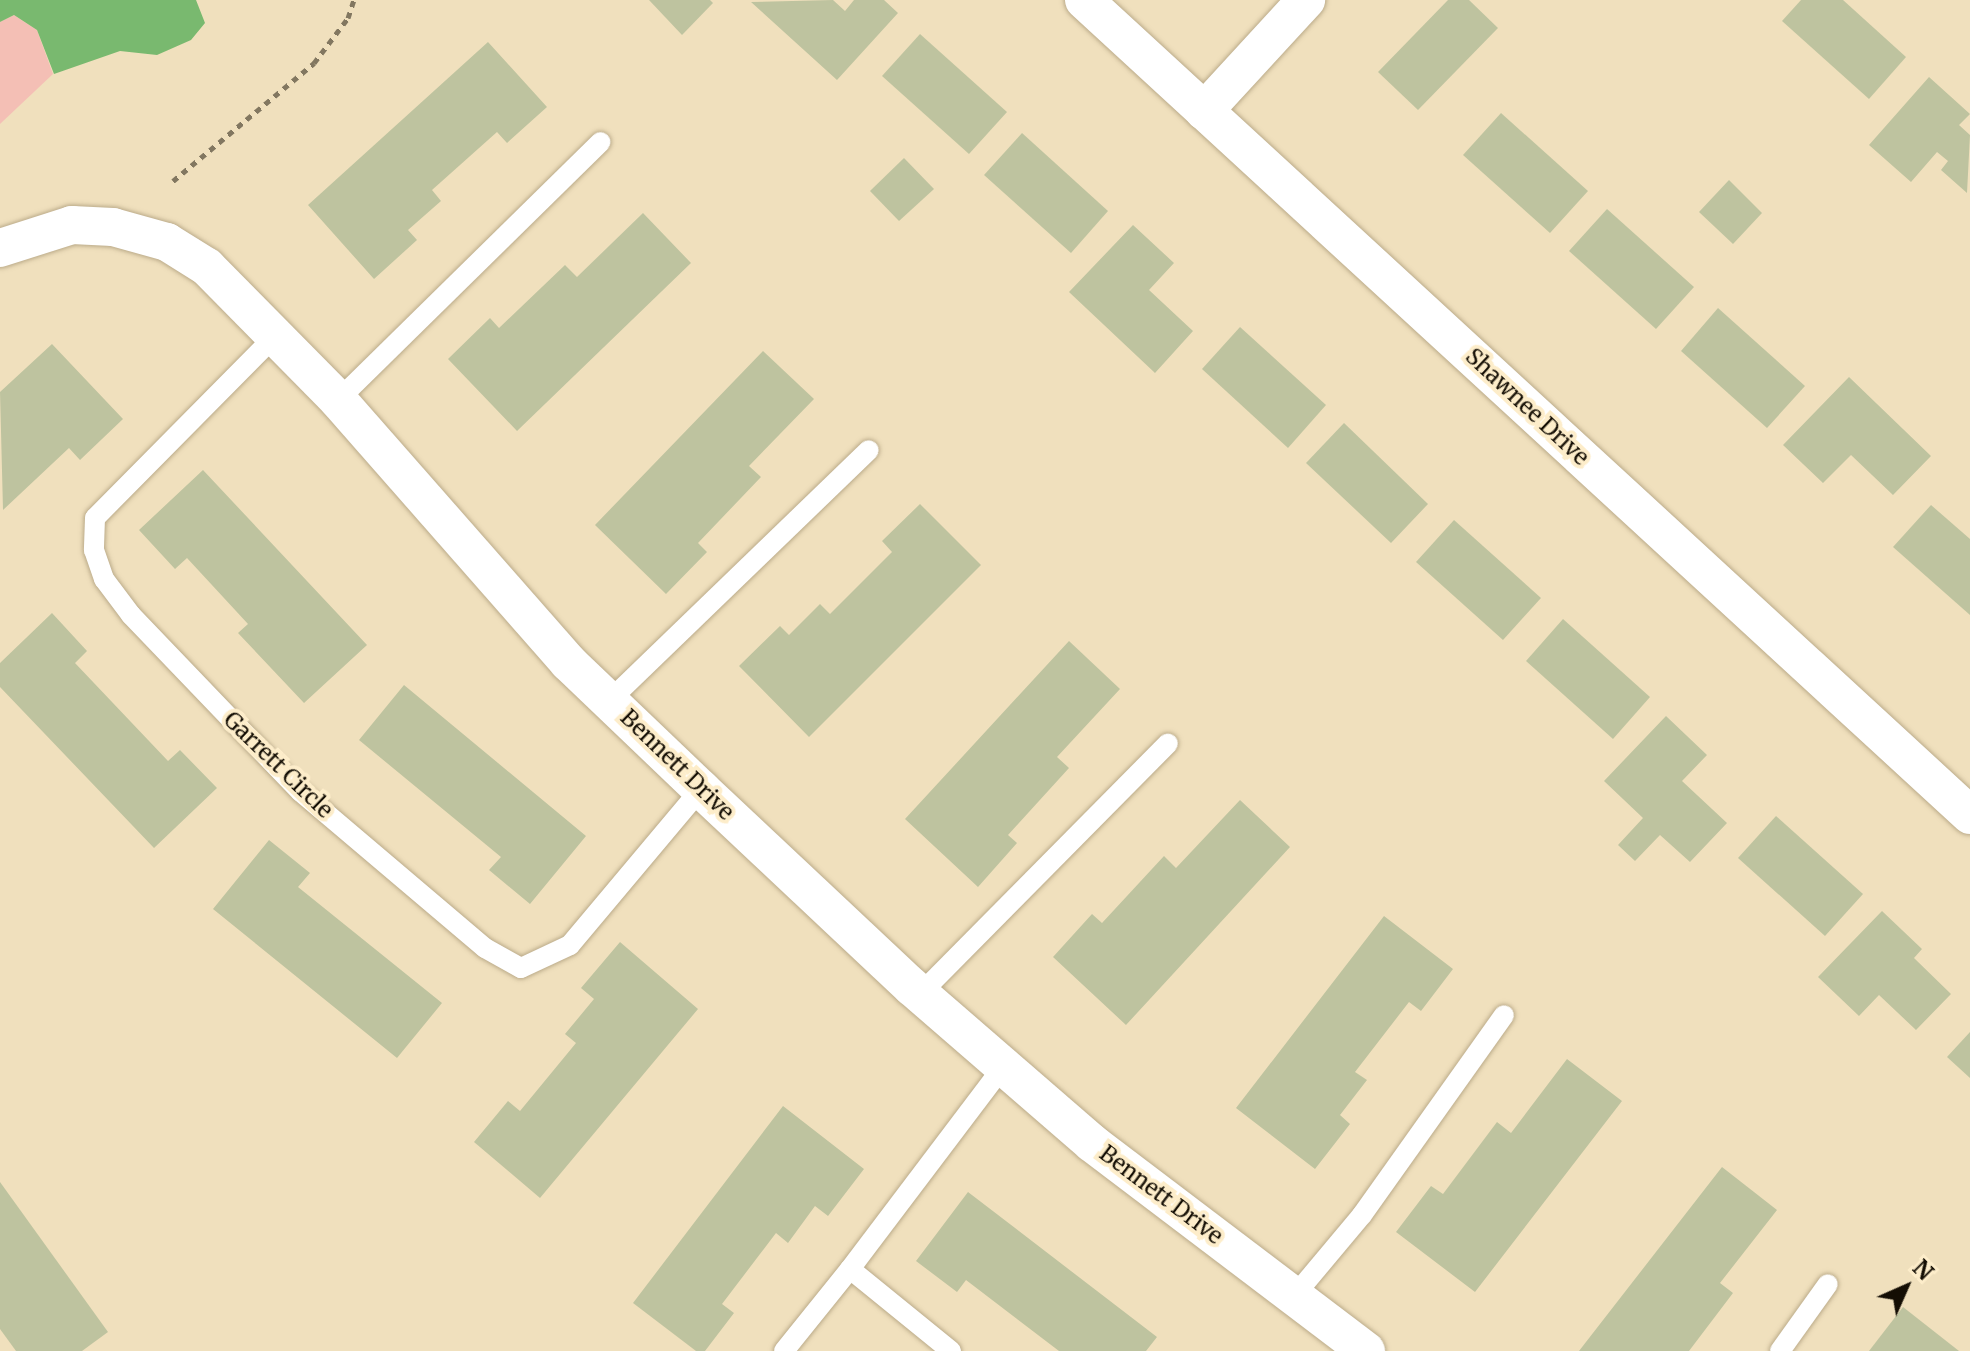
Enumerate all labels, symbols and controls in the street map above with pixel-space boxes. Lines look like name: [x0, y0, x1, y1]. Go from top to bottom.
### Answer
street label: Shawnee Drive: [1460, 343, 1594, 471]
street label: Bennett Drive: [615, 704, 739, 826]
street label: Garrett Circle: [218, 707, 338, 823]
street label: Bennett Drive: [1094, 1140, 1228, 1250]
north arrow: [1866, 1247, 1946, 1327]
text: N: [1907, 1254, 1939, 1286]

